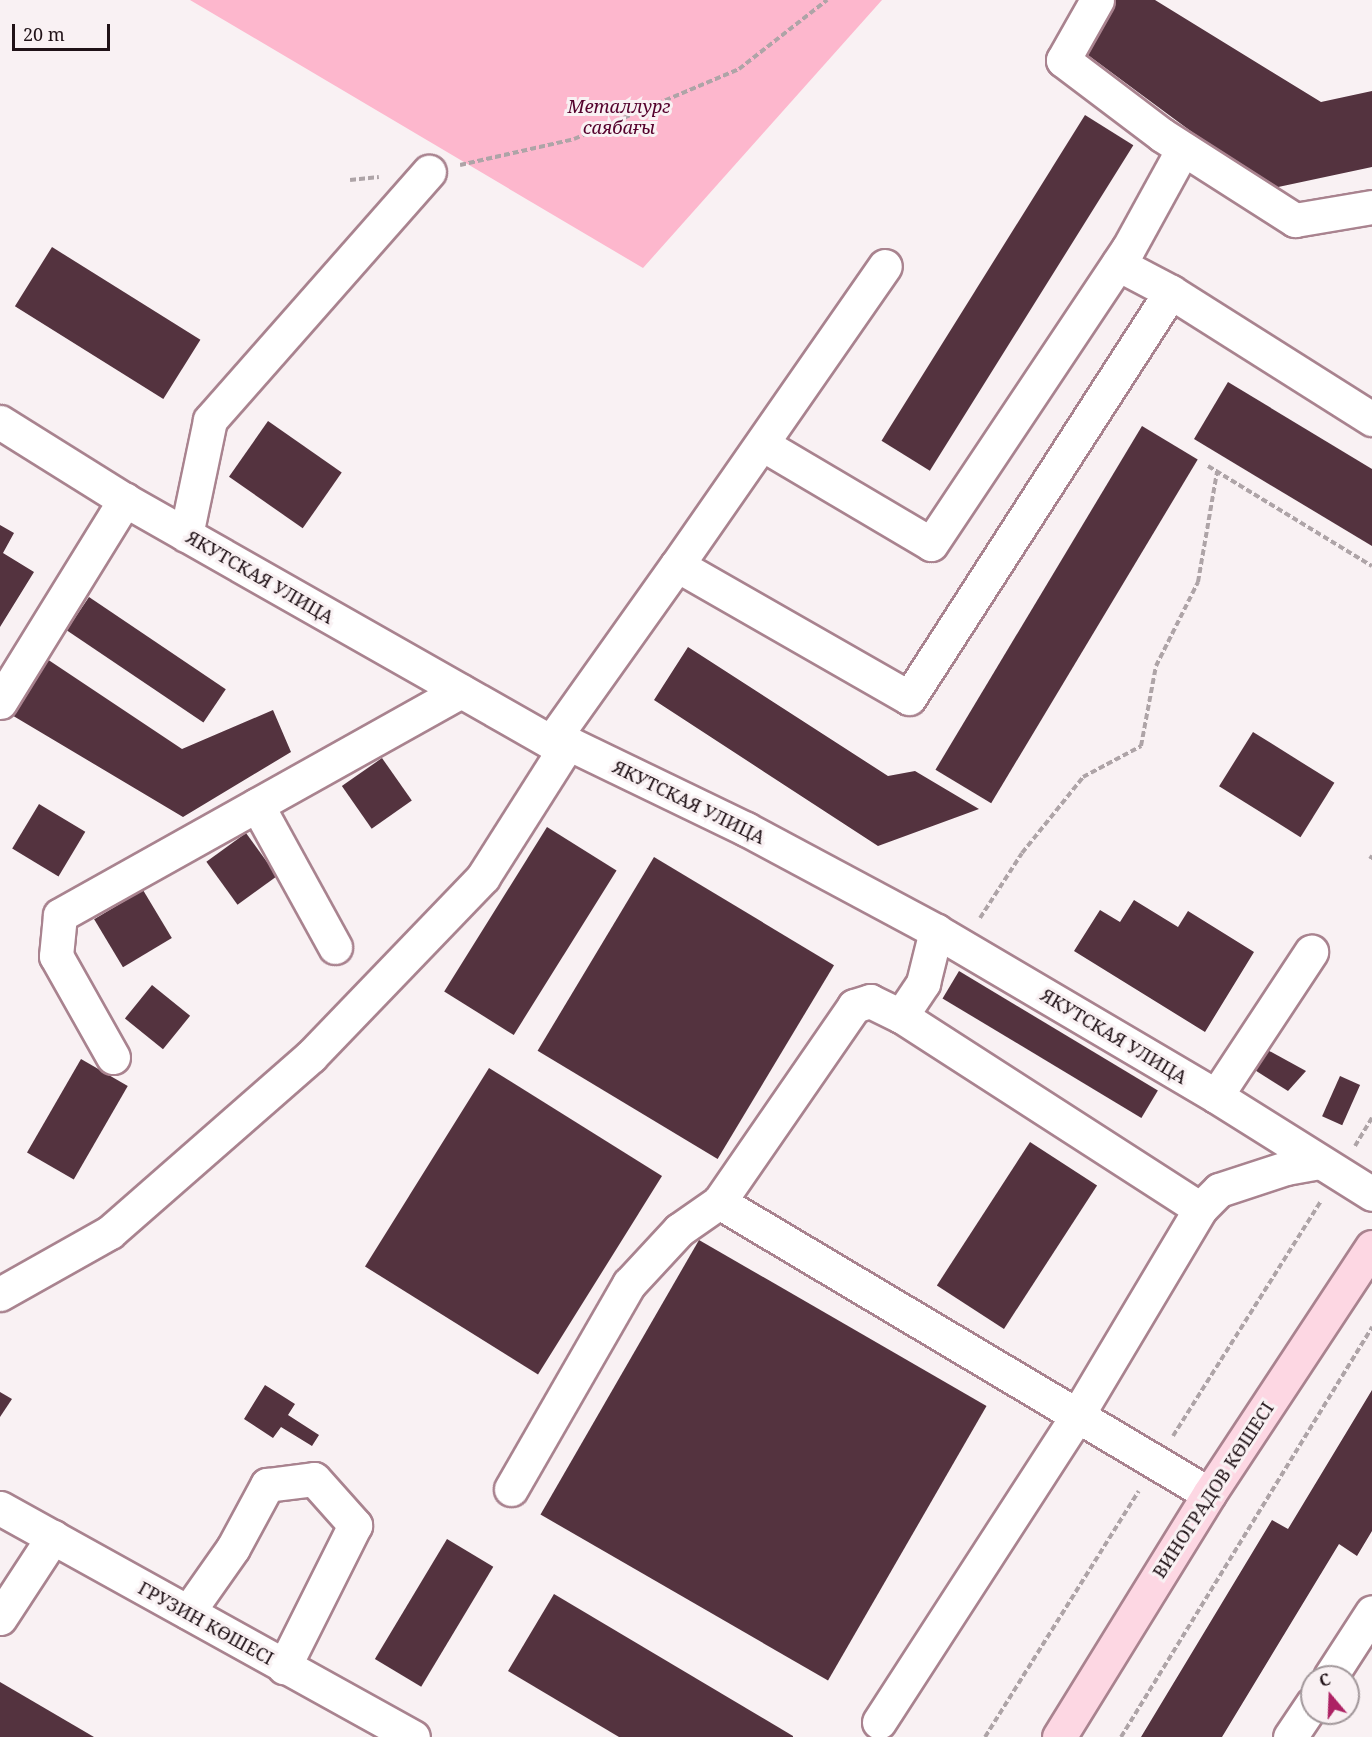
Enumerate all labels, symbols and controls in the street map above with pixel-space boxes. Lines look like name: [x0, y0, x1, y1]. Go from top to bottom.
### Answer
scale bar: [15, 12, 112, 50]
text: 20 m: [23, 22, 65, 46]
park label: Металлург саябағы: [568, 96, 670, 138]
street label: ЯКУТСКАЯ УЛИЦА: [182, 526, 338, 628]
street label: ЯКУТСКАЯ УЛИЦА: [609, 756, 769, 848]
street label: ЯКУТСКАЯ УЛИЦА: [1037, 984, 1191, 1088]
street label: ВИНОГРАДОВ КӨШЕСІ: [1148, 1398, 1278, 1582]
street label: ГРУЗИН КӨШЕСІ: [135, 1577, 277, 1669]
north arrow: [1300, 1665, 1360, 1725]
text: С: [1316, 1668, 1333, 1692]

